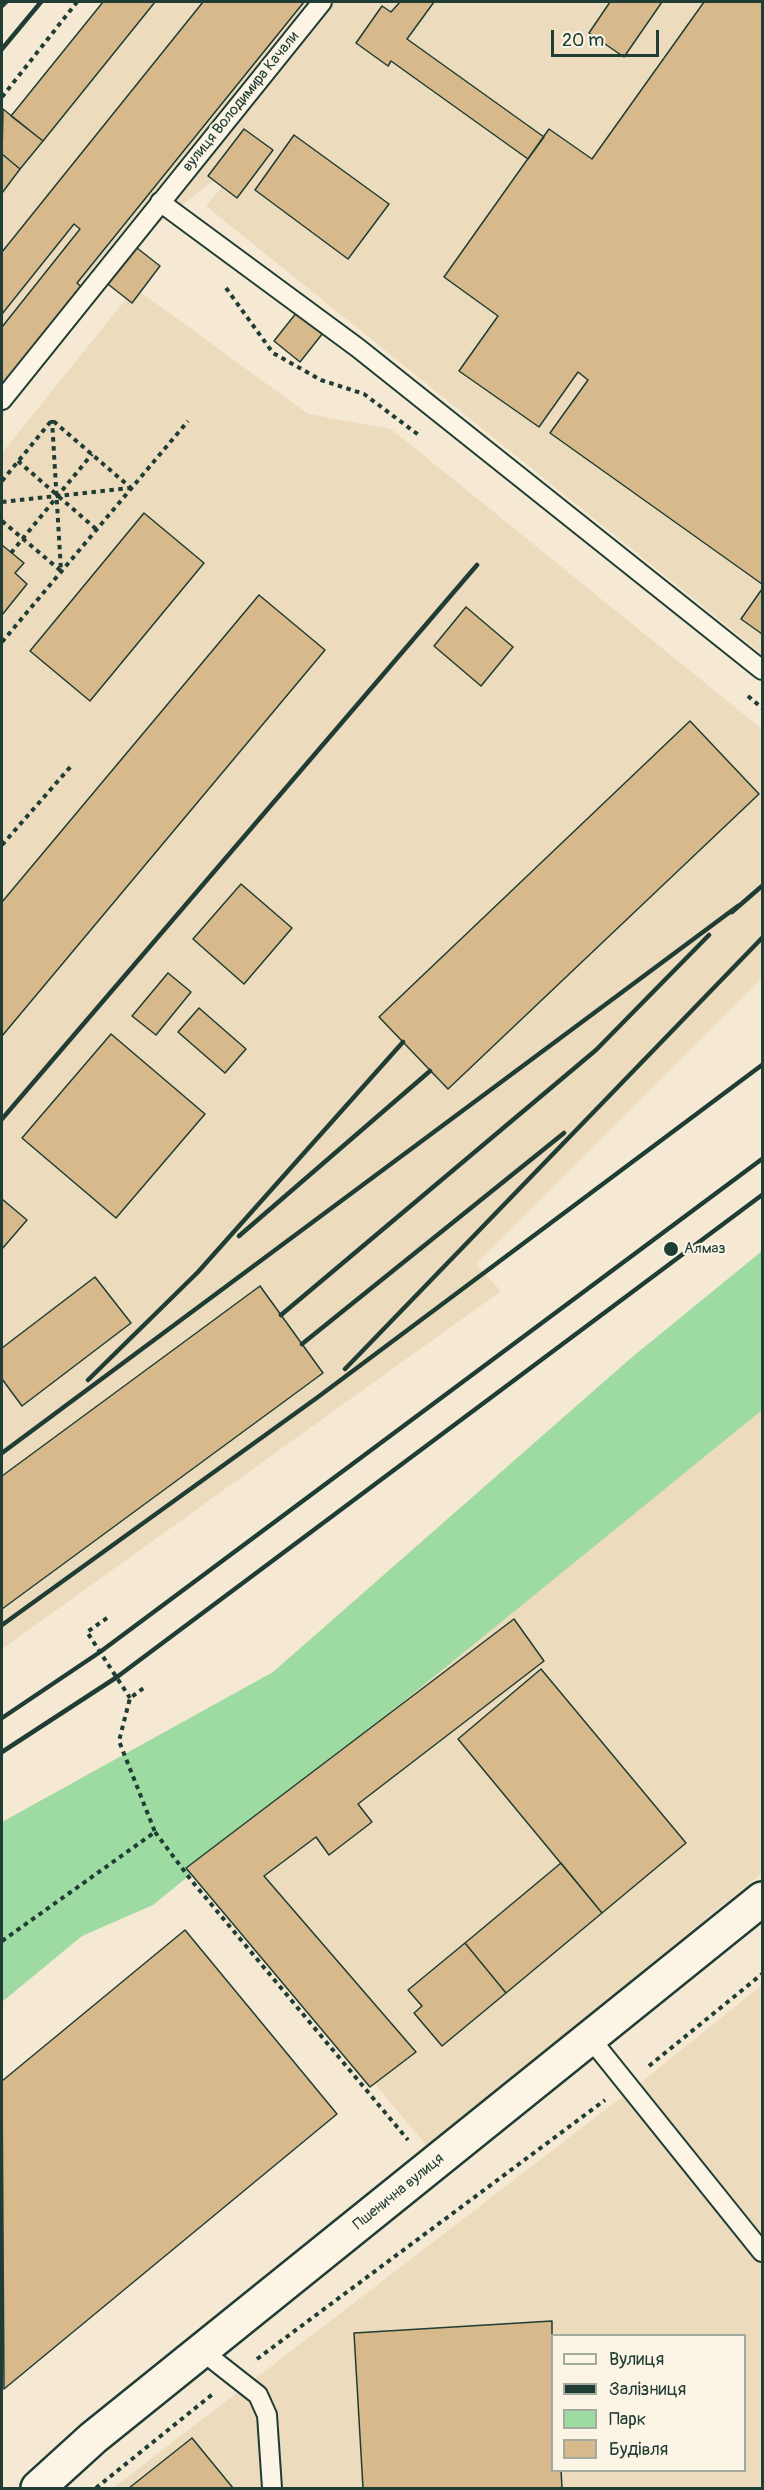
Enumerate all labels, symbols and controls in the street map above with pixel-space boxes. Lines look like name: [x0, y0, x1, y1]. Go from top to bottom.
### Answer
scale bar: [554, 18, 662, 56]
street label: вулиця Володимира Качали: [179, 28, 303, 176]
text: 20 m: [562, 29, 604, 52]
marker: Алмаз: [662, 1240, 680, 1258]
place label: Алмаз: [684, 1240, 726, 1258]
street label: Пшенична вулиця: [350, 2150, 448, 2234]
legend: [551, 2334, 746, 2472]
text: Вулиця: [609, 2348, 664, 2371]
text: Залізниця: [609, 2378, 686, 2401]
text: Парк: [609, 2408, 646, 2431]
text: Будівля: [609, 2438, 668, 2461]

